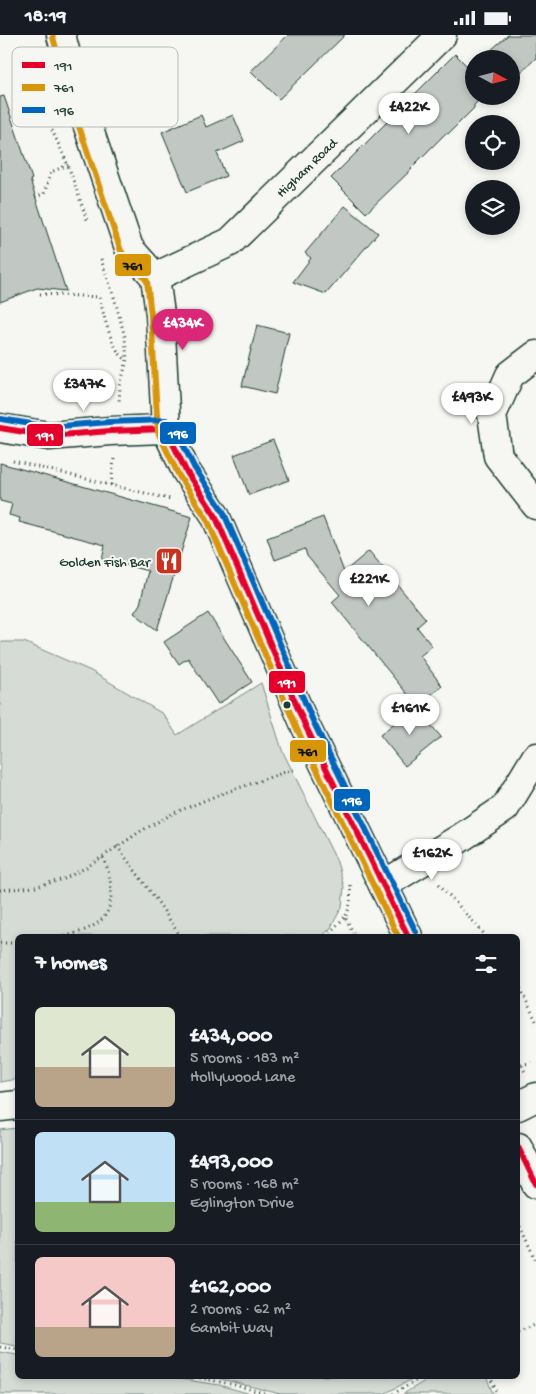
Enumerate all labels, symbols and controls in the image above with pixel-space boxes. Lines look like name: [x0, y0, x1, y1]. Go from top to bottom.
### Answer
text: 18:19: [25, 6, 66, 29]
legend: [12, 47, 178, 127]
north arrow: [465, 50, 520, 105]
map controls: [465, 50, 520, 235]
text: 191: [53, 59, 72, 76]
text: 761: [53, 81, 74, 98]
pin: £422K: [374, 93, 444, 135]
text: £422K: [389, 99, 429, 118]
text: 196: [53, 104, 75, 121]
button: locate: [465, 115, 520, 170]
street label: Higham Road: [274, 134, 343, 202]
button: layers: [465, 180, 520, 235]
line badge: 761: [114, 253, 152, 277]
text: 761: [122, 259, 143, 276]
pin: £434K: [148, 309, 218, 351]
text: £434K: [163, 315, 203, 334]
pin: £347K: [49, 369, 119, 412]
text: £347K: [64, 376, 104, 395]
pin: £493K: [437, 383, 507, 425]
text: £493K: [452, 389, 492, 408]
line badge: 196: [159, 421, 197, 445]
line badge: 191: [26, 423, 64, 447]
text: 196: [167, 427, 189, 444]
text: 191: [35, 429, 55, 446]
restaurant icon: Golden Fish Bar: [154, 546, 184, 576]
place label: Golden Fish Bar: [59, 555, 151, 572]
pin: £221K: [334, 565, 404, 607]
text: £221K: [350, 571, 388, 590]
line badge: 191: [268, 670, 306, 694]
text: 191: [277, 676, 297, 693]
pin: £161K: [375, 693, 445, 736]
unlabelled marker: [282, 700, 292, 710]
text: £161K: [392, 700, 428, 719]
line badge: 761: [289, 739, 327, 763]
text: 761: [297, 745, 318, 762]
line badge: 196: [333, 788, 371, 812]
text: 196: [341, 794, 363, 811]
pin: £162K: [397, 839, 467, 881]
text: £162K: [413, 845, 451, 864]
icon: filters: [472, 950, 500, 978]
text: 7 homes: [35, 952, 107, 977]
text: £434,000: [190, 1025, 272, 1050]
icon: home: [75, 1027, 135, 1087]
text: 5 rooms · 183 m²: [190, 1050, 299, 1069]
text: Hollywood Lane: [190, 1069, 295, 1088]
text: £493,000: [190, 1151, 273, 1176]
icon: home: [75, 1152, 135, 1212]
text: 5 rooms · 168 m²: [190, 1176, 299, 1195]
text: Eglington Drive: [190, 1195, 294, 1214]
text: £162,000: [190, 1276, 271, 1301]
icon: home: [75, 1277, 135, 1337]
text: 2 rooms · 62 m²: [190, 1301, 291, 1320]
text: Gambit Way: [190, 1320, 273, 1339]

